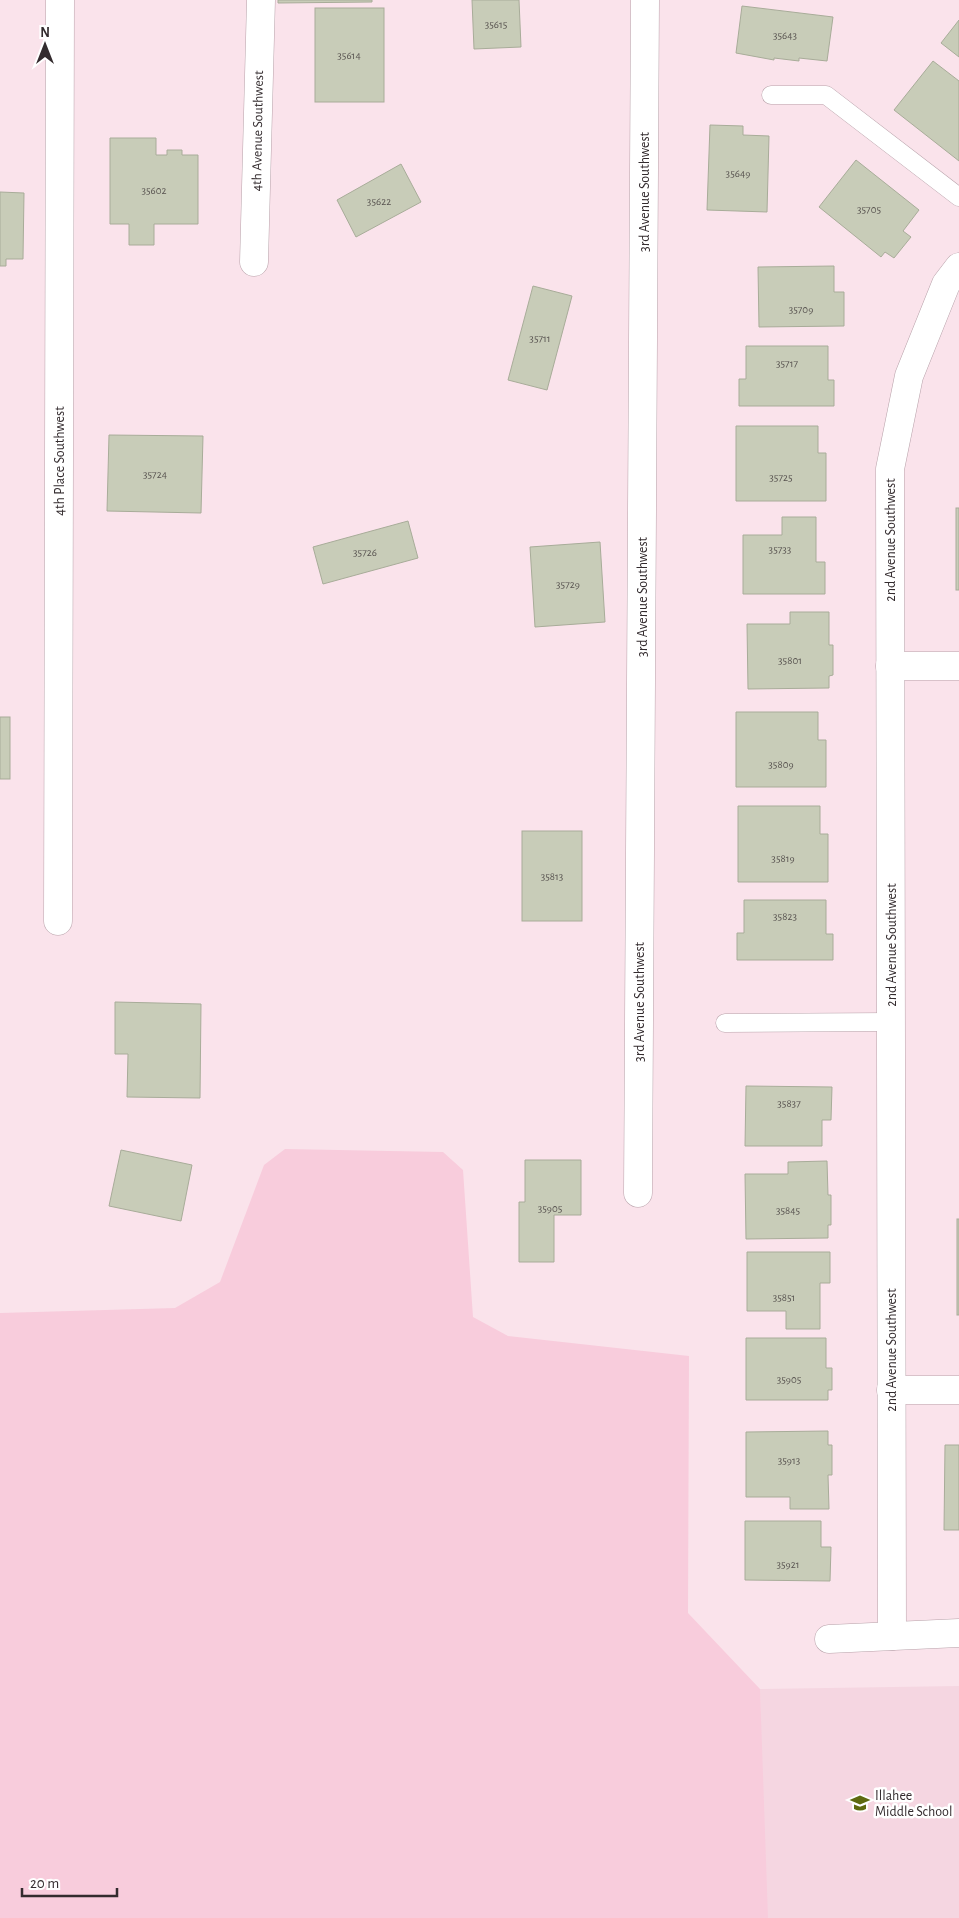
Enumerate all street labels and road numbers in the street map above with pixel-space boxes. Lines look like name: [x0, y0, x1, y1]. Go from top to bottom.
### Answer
street label: 4th Avenue Southwest: [250, 70, 266, 192]
street label: 3rd Avenue Southwest: [638, 131, 652, 252]
street label: 4th Place Southwest: [53, 406, 67, 516]
street label: 2nd Avenue Southwest: [884, 478, 898, 602]
street label: 3rd Avenue Southwest: [636, 536, 650, 657]
street label: 2nd Avenue Southwest: [885, 883, 899, 1007]
street label: 3rd Avenue Southwest: [633, 941, 647, 1062]
street label: 2nd Avenue Southwest: [885, 1288, 899, 1412]

